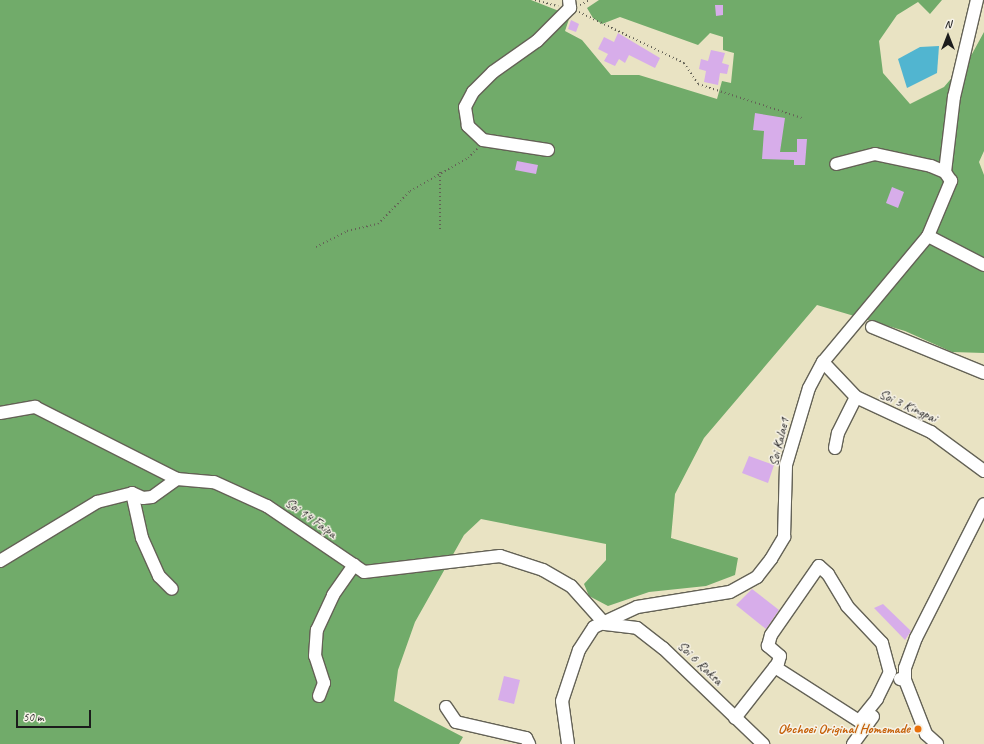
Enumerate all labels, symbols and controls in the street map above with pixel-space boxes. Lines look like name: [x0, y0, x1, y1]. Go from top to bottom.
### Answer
north arrow: [928, 16, 968, 56]
text: N: [945, 17, 951, 31]
street label: Soi 3 Kingpai: [876, 385, 940, 427]
street label: Soi Kalae1: [765, 416, 793, 468]
street label: Soi 14 Faipa: [282, 494, 340, 542]
street label: Soi 6 Raksa: [674, 637, 726, 689]
scale bar: [18, 702, 93, 728]
text: 50 m: [23, 709, 43, 725]
place label: Obchoei Original Homemade: [778, 721, 910, 737]
marker: Obchoei Original Homemade: [913, 724, 923, 734]

